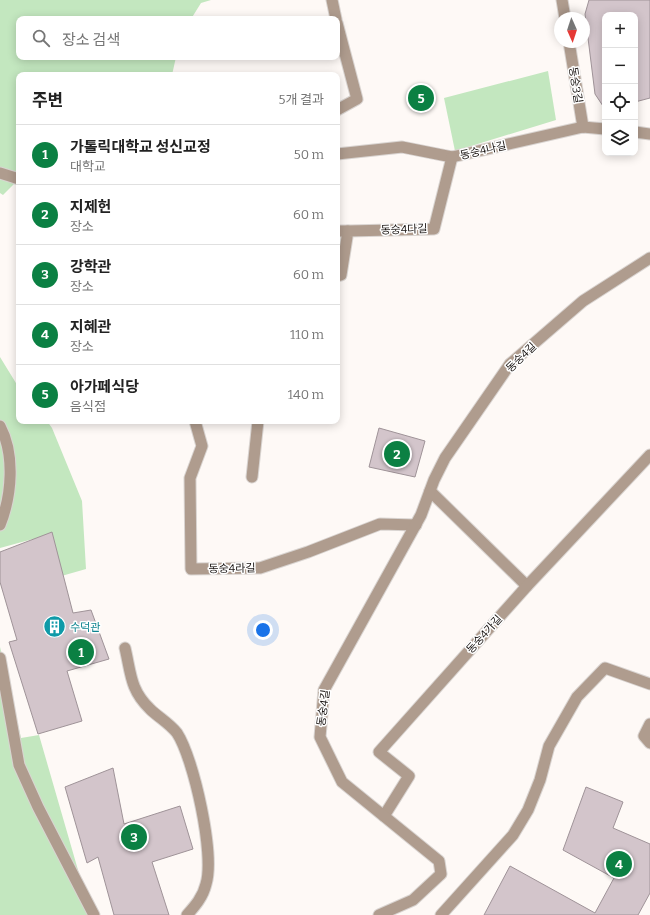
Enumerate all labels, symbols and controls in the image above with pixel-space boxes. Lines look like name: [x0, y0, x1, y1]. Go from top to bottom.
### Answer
north arrow: [554, 12, 590, 48]
map controls: [602, 12, 638, 156]
button: +: [602, 12, 638, 48]
search box: [16, 16, 340, 60]
icon: search: [30, 27, 52, 49]
text: 장소 검색: [62, 31, 120, 49]
button: −: [602, 48, 638, 84]
street label: 동숭3길: [566, 66, 585, 104]
pin: 5: [408, 83, 434, 113]
button: locate: [602, 84, 638, 120]
text: 주변: [32, 90, 63, 111]
text: 5개 결과: [279, 92, 324, 107]
button: layers: [602, 120, 638, 156]
text: 가톨릭대학교 성신교정: [70, 138, 211, 156]
street label: 동숭4나길: [459, 139, 507, 162]
text: 1: [42, 147, 48, 162]
text: 50 m: [294, 147, 324, 162]
text: 대학교: [70, 159, 106, 174]
text: 지제헌: [70, 198, 111, 216]
text: 2: [41, 207, 49, 222]
text: 60 m: [293, 207, 324, 222]
text: 장소: [70, 219, 94, 234]
street label: 동숭4다길: [380, 222, 428, 237]
text: 강학관: [70, 258, 111, 276]
text: 3: [41, 267, 49, 282]
text: 60 m: [293, 267, 324, 282]
text: 장소: [70, 279, 94, 294]
text: 지혜관: [70, 318, 111, 336]
text: 4: [41, 327, 49, 342]
text: 110 m: [290, 327, 324, 342]
text: 장소: [70, 339, 94, 354]
street label: 동숭4길: [504, 340, 539, 375]
text: 아가페식당: [70, 378, 139, 396]
text: 5: [41, 387, 49, 402]
text: 140 m: [288, 387, 324, 402]
text: 음식점: [70, 399, 106, 414]
pin: 2: [384, 439, 410, 469]
street label: 동숭4라길: [208, 562, 256, 575]
street label: 동숭4가길: [464, 613, 505, 656]
building icon: 수덕관: [42, 614, 68, 640]
your location: [253, 620, 273, 640]
place label: 수덕관: [70, 621, 100, 634]
pin: 1: [68, 637, 94, 667]
street label: 동숭4길: [314, 689, 332, 727]
pin: 3: [121, 822, 147, 852]
pin: 4: [606, 849, 632, 879]

